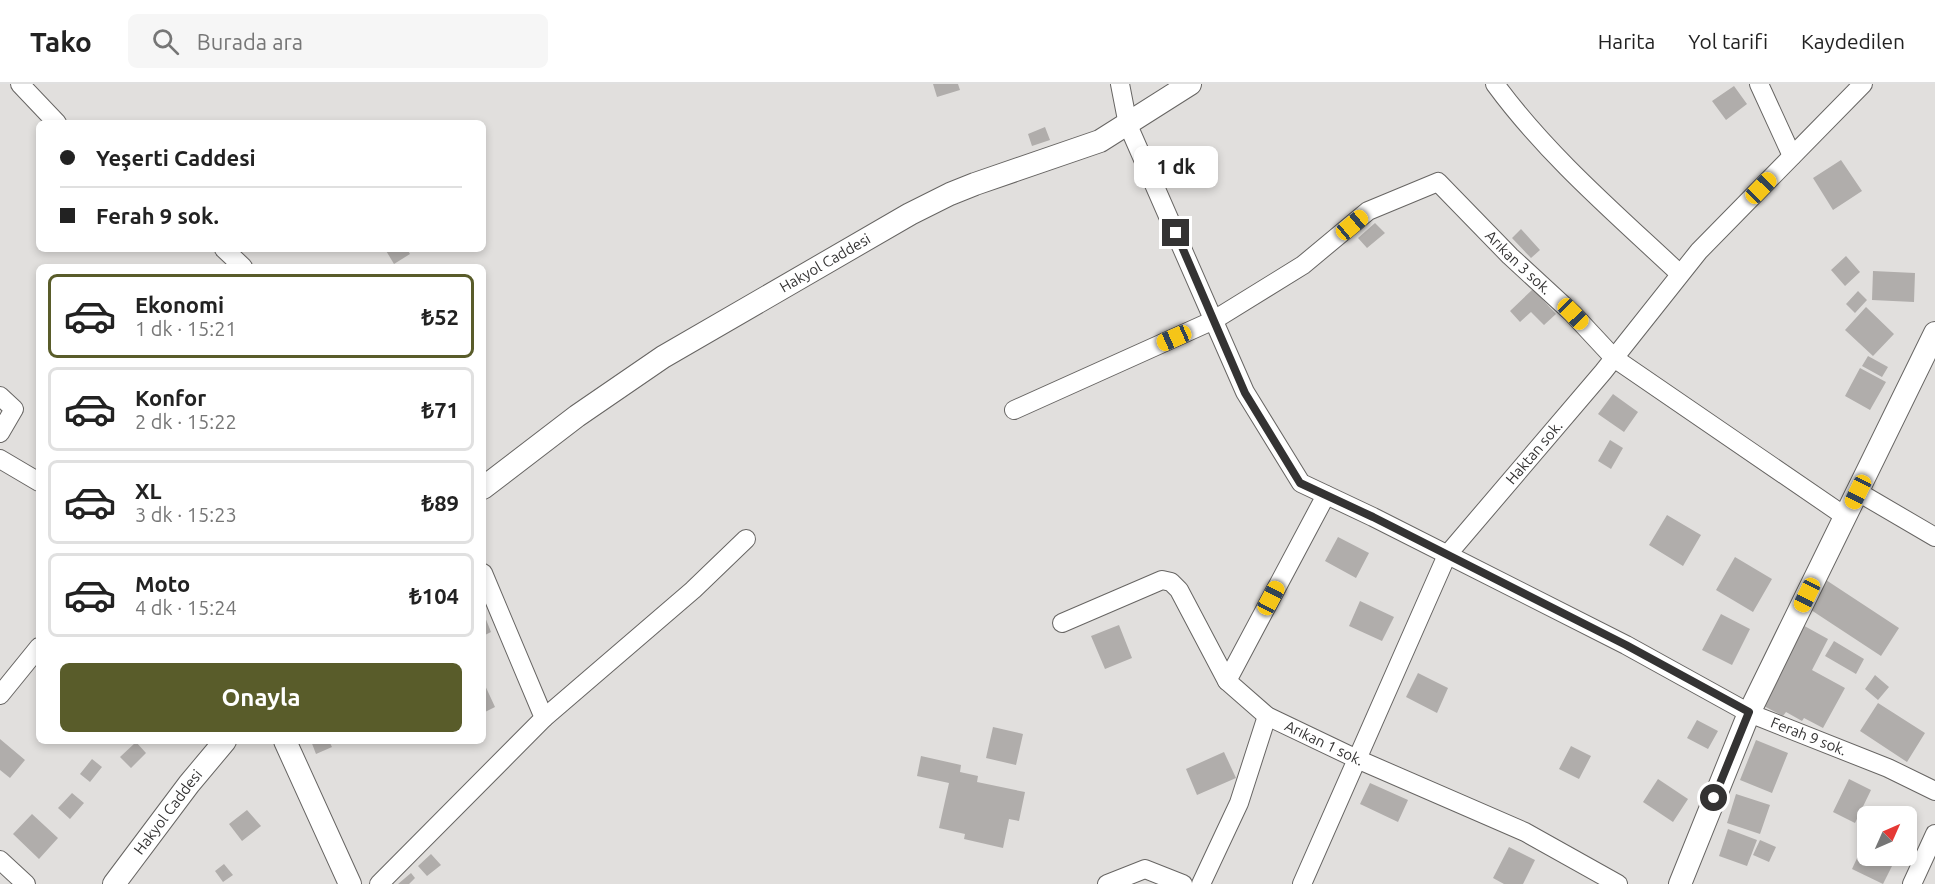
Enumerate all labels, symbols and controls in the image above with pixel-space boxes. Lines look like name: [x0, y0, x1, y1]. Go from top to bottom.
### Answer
search box: [128, 14, 548, 68]
icon: search: [149, 25, 182, 58]
text: Tako: [30, 26, 92, 57]
text: Burada ara: [197, 29, 303, 54]
text: Harita: [1598, 29, 1655, 53]
text: Yol tarifi: [1688, 29, 1768, 53]
text: Kaydedilen: [1801, 29, 1905, 53]
text: Yeşerti Caddesi: [96, 145, 256, 170]
callout: 1 dk: [1134, 146, 1218, 188]
text: 1 dk: [1156, 155, 1196, 178]
car: [1742, 169, 1780, 207]
text: Ferah 9 sok.: [96, 203, 219, 228]
car: [1332, 207, 1372, 243]
route end: [1162, 219, 1189, 246]
street label: Arıkan 3 sok.: [1482, 227, 1555, 298]
street label: Hakyol Caddesi: [776, 230, 873, 296]
icon: car: [63, 289, 117, 343]
text: Ekonomi: [135, 292, 224, 317]
car: [1554, 295, 1592, 333]
text: ₺52: [422, 304, 459, 329]
text: 1 dk · 15:21: [135, 317, 237, 340]
car: [1154, 322, 1194, 354]
icon: car: [63, 382, 117, 436]
text: Konfor: [135, 385, 206, 410]
text: ₺71: [422, 397, 459, 422]
text: 2 dk · 15:22: [135, 410, 237, 433]
street label: Haktan sok.: [1502, 417, 1566, 488]
car: [1842, 472, 1874, 512]
icon: car: [63, 475, 117, 529]
text: XL: [135, 478, 162, 503]
text: ₺89: [422, 490, 459, 515]
text: 3 dk · 15:23: [135, 503, 237, 526]
icon: car: [63, 568, 117, 622]
text: Moto: [135, 571, 190, 596]
car: [1791, 575, 1823, 615]
car: [1255, 578, 1287, 618]
text: ₺104: [409, 583, 459, 608]
text: 4 dk · 15:24: [135, 596, 237, 619]
button: Onayla: [60, 663, 462, 732]
street label: Ferah 9 sok.: [1768, 714, 1849, 759]
street label: Arıkan 1 sok.: [1282, 717, 1366, 769]
street label: Hakyol Caddesi: [130, 766, 205, 858]
route start: [1700, 784, 1727, 811]
north arrow: [1857, 806, 1917, 866]
map controls: [1857, 806, 1917, 866]

